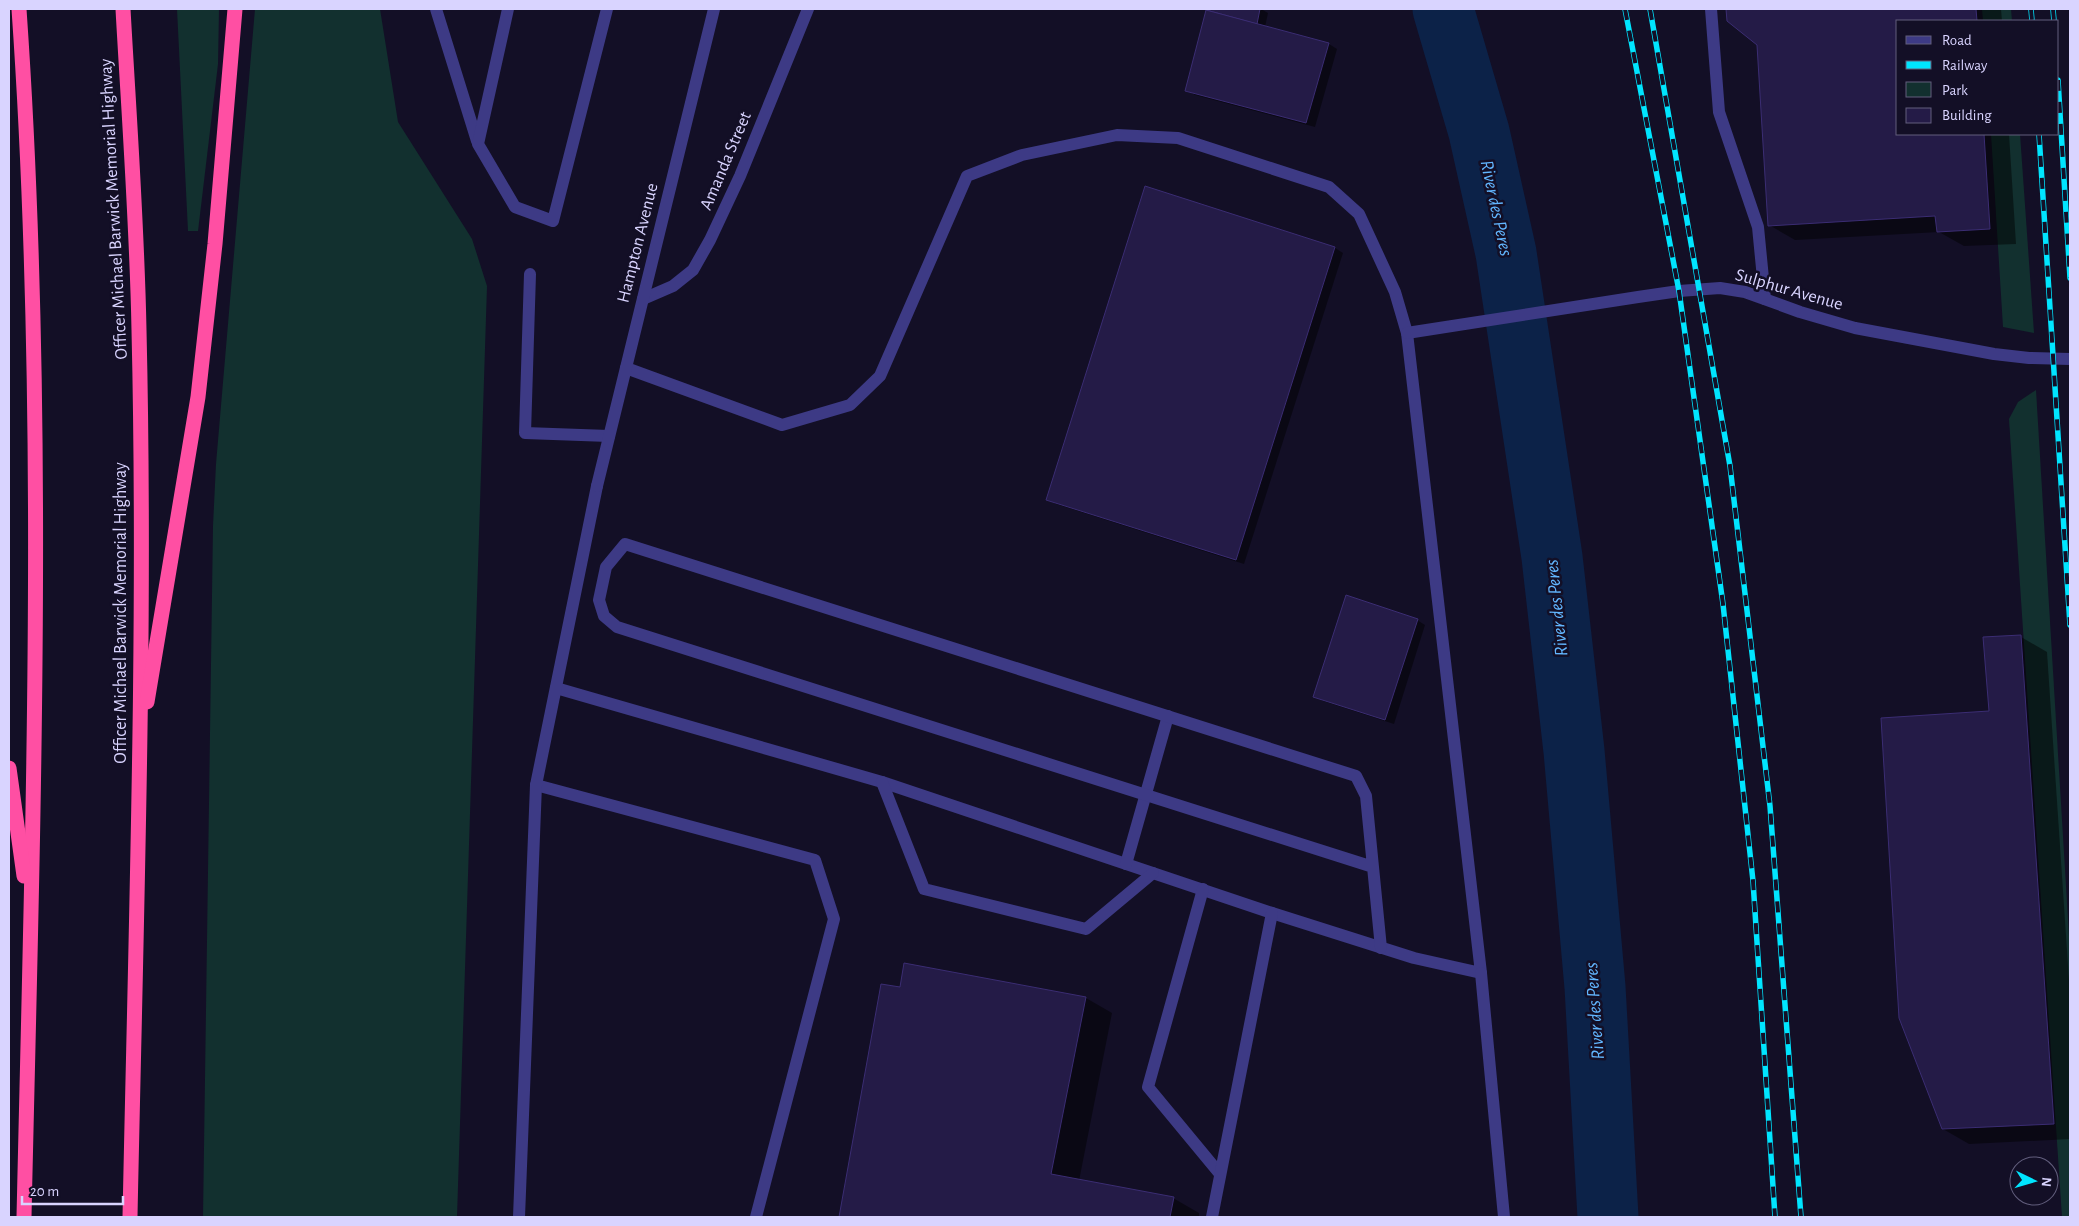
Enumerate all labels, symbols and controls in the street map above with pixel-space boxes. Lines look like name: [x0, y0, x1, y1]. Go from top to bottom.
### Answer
legend: [1896, 20, 2059, 135]
text: Road: [1942, 33, 1972, 48]
street label: Officer Michael Barwick Memorial Highway: [97, 58, 131, 360]
text: Railway: [1942, 58, 1988, 73]
text: Park: [1942, 83, 1968, 98]
text: Building: [1942, 108, 1992, 123]
street label: Amanda Street: [697, 109, 755, 213]
water label: River des Peres: [1477, 158, 1515, 258]
street label: Hampton Avenue: [614, 181, 662, 305]
street label: Sulphur Avenue: [1733, 266, 1845, 314]
street label: Officer Michael Barwick Memorial Highway: [112, 462, 130, 764]
water label: River des Peres: [1542, 559, 1572, 657]
water label: River des Peres: [1582, 962, 1608, 1060]
north arrow: [2009, 1156, 2059, 1206]
scale bar: [22, 1174, 124, 1206]
text: N: [2039, 1177, 2053, 1188]
text: 20 m: [30, 1184, 59, 1199]

